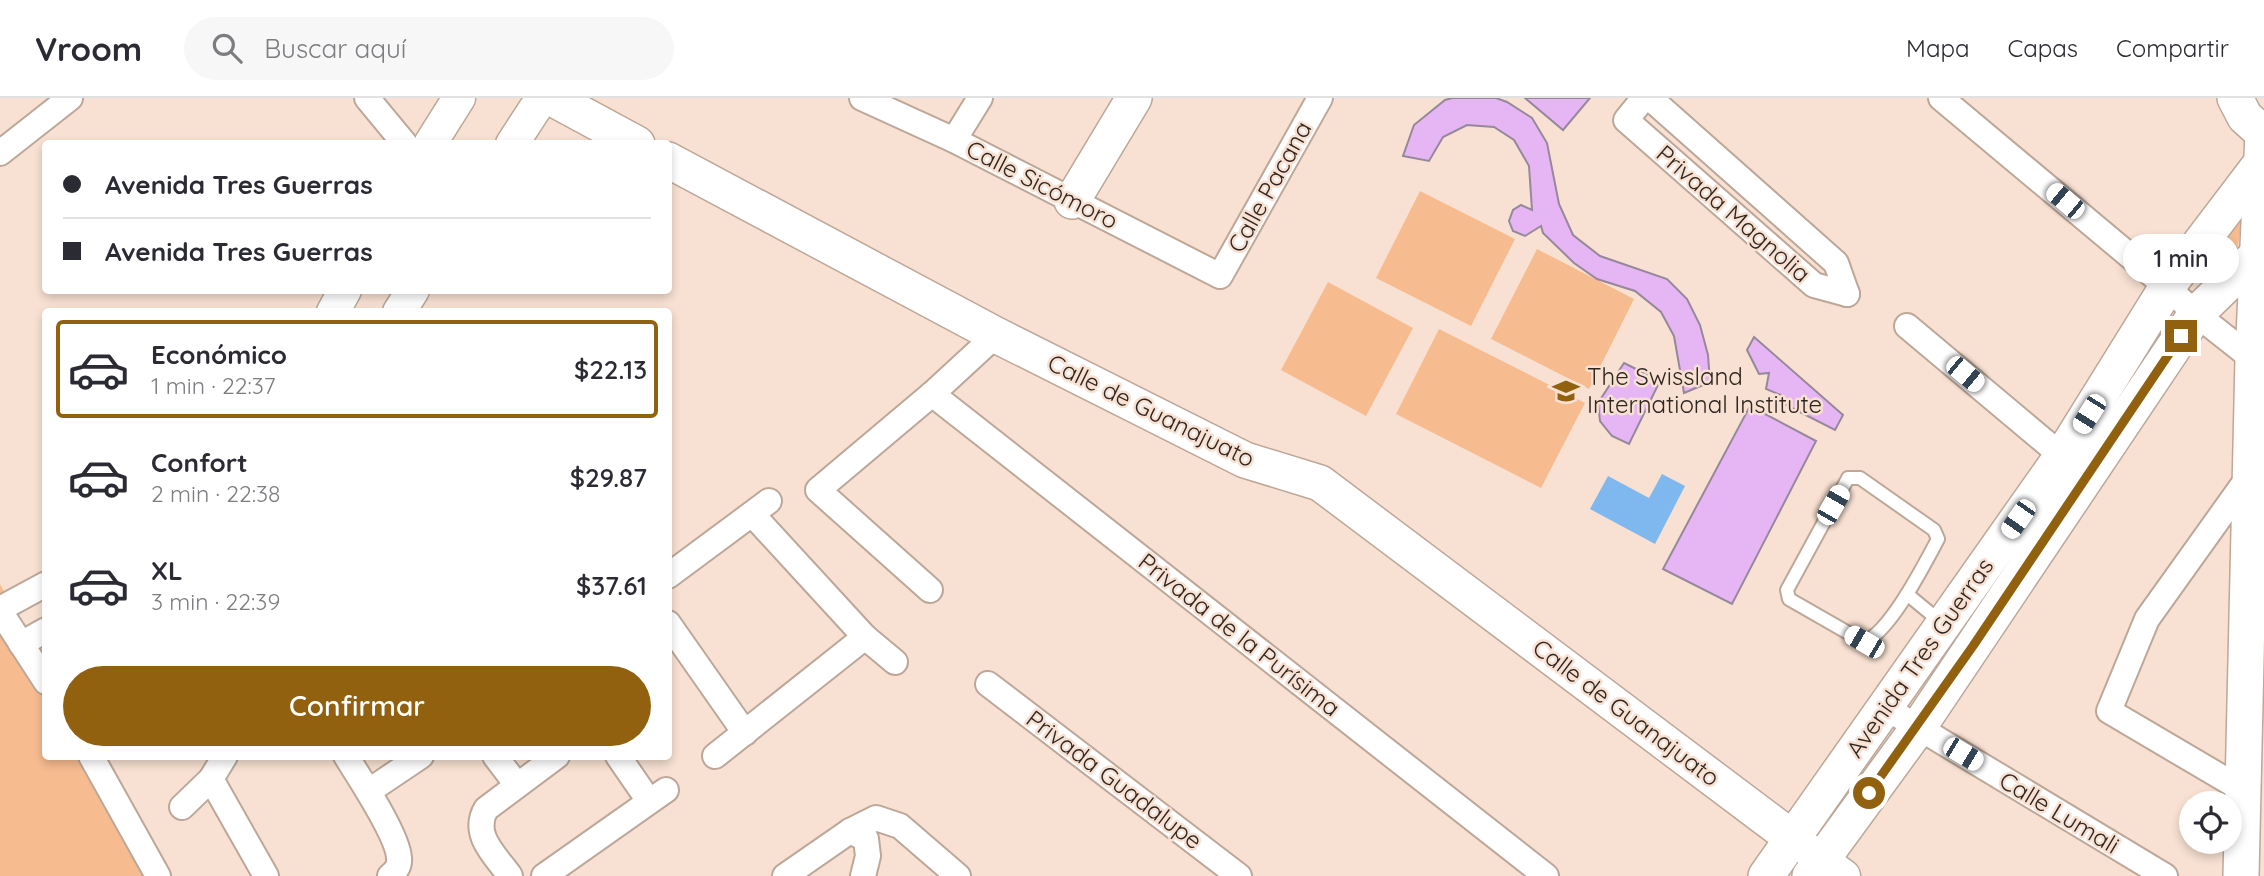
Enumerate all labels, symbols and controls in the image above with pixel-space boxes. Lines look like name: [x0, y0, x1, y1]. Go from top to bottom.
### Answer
search box: [184, 17, 674, 80]
text: Vroom: [35, 28, 142, 69]
icon: search: [208, 29, 246, 67]
text: Buscar aquí: [264, 32, 406, 65]
text: Mapa: [1906, 33, 1970, 63]
text: Capas: [2008, 33, 2078, 63]
text: Compartir: [2116, 33, 2229, 63]
street label: Calle Pacana: [1221, 116, 1317, 257]
street label: Calle Sicómoro: [962, 133, 1123, 235]
street label: Privada Magnolia: [1650, 138, 1817, 288]
text: Avenida Tres Guerras: [105, 168, 373, 201]
car: [2043, 179, 2088, 223]
callout: 1 min: [2123, 234, 2239, 284]
text: Avenida Tres Guerras: [105, 235, 373, 268]
text: 1 min: [2153, 244, 2209, 273]
route end: [2165, 320, 2197, 352]
icon: car: [67, 338, 130, 401]
text: Económico: [151, 338, 287, 371]
street label: Calle de Guanajuato: [1043, 347, 1260, 473]
car: [1943, 352, 1988, 396]
text: $22.13: [574, 353, 647, 386]
place label: The Swissland International Institute: [1587, 361, 1822, 419]
text: 1 min · 22:37: [151, 371, 276, 400]
school or university icon: The Swissland International Institute: [1551, 376, 1581, 406]
car: [2069, 391, 2110, 437]
icon: car: [67, 446, 130, 509]
text: Confort: [151, 446, 248, 479]
text: $29.87: [570, 461, 647, 494]
text: 2 min · 22:38: [151, 479, 281, 508]
car: [1814, 482, 1853, 528]
car: [1998, 496, 2039, 542]
street label: Privada de la Purísima: [1133, 546, 1346, 722]
street label: Avenida Tres Guerras: [1839, 552, 1999, 763]
icon: car: [67, 554, 130, 617]
text: XL: [151, 554, 183, 587]
text: $37.61: [576, 569, 647, 602]
text: 3 min · 22:39: [151, 587, 280, 616]
car: [1841, 622, 1888, 662]
street label: Calle de Guanajuato: [1527, 632, 1726, 792]
button: Confirmar: [63, 666, 651, 746]
street label: Privada Guadalupe: [1021, 703, 1209, 855]
car: [1940, 734, 1987, 774]
street label: Calle Lumali: [1994, 765, 2125, 860]
route start: [1853, 777, 1885, 809]
map controls: [2179, 791, 2242, 854]
button: locate: [2179, 791, 2242, 854]

